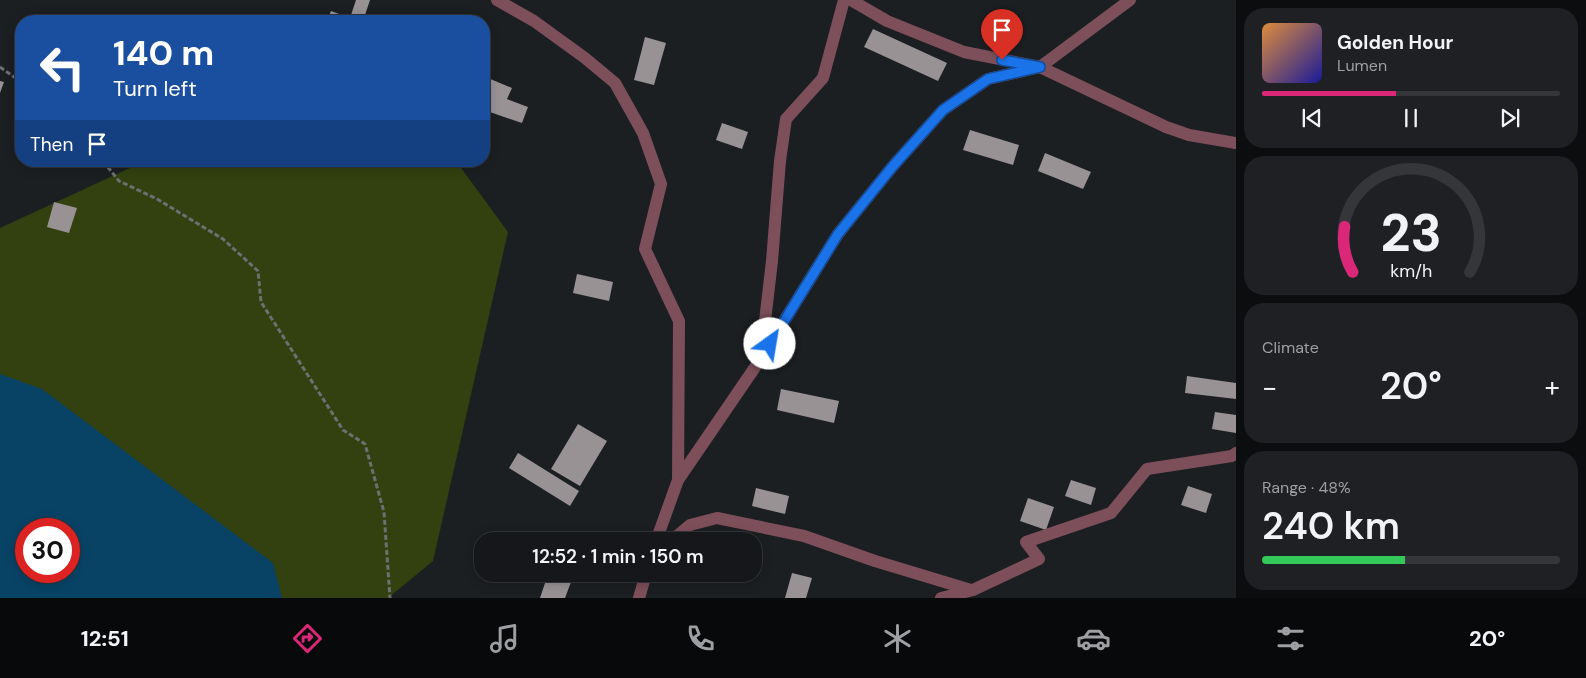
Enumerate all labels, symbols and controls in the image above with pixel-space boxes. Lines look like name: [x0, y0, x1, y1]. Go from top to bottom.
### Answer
pin: [981, 9, 1023, 60]
icon: arrive: [988, 16, 1016, 44]
text: 140 m: [113, 30, 214, 76]
text: Golden Hour: [1337, 30, 1453, 55]
icon: left: [30, 35, 95, 100]
text: Lumen: [1337, 55, 1387, 76]
text: Turn left: [113, 74, 197, 103]
icon: previous: [1298, 104, 1326, 132]
icon: pause: [1397, 104, 1425, 132]
icon: next: [1496, 104, 1524, 132]
icon: arrive: [83, 130, 111, 158]
text: Then: [30, 132, 73, 157]
text: 23: [1380, 199, 1442, 267]
text: km/h: [1390, 259, 1432, 283]
position arrow: [743, 317, 795, 369]
text: Climate: [1262, 337, 1319, 358]
text: 20°: [1380, 361, 1442, 411]
text: −: [1262, 369, 1277, 406]
text: +: [1545, 369, 1560, 406]
text: Range · 48%: [1262, 477, 1351, 498]
text: 240 km: [1262, 501, 1400, 551]
speed limit sign: 30: [15, 518, 80, 583]
text: 12:52 · 1 min · 150 m: [532, 544, 704, 569]
icon: directions: [290, 621, 325, 656]
icon: music: [487, 621, 522, 656]
icon: phone: [683, 621, 718, 656]
icon: climate: [880, 621, 915, 656]
icon: car: [1076, 621, 1111, 656]
icon: filters: [1273, 621, 1308, 656]
text: 12:51: [81, 624, 129, 653]
text: 20°: [1469, 624, 1505, 653]

